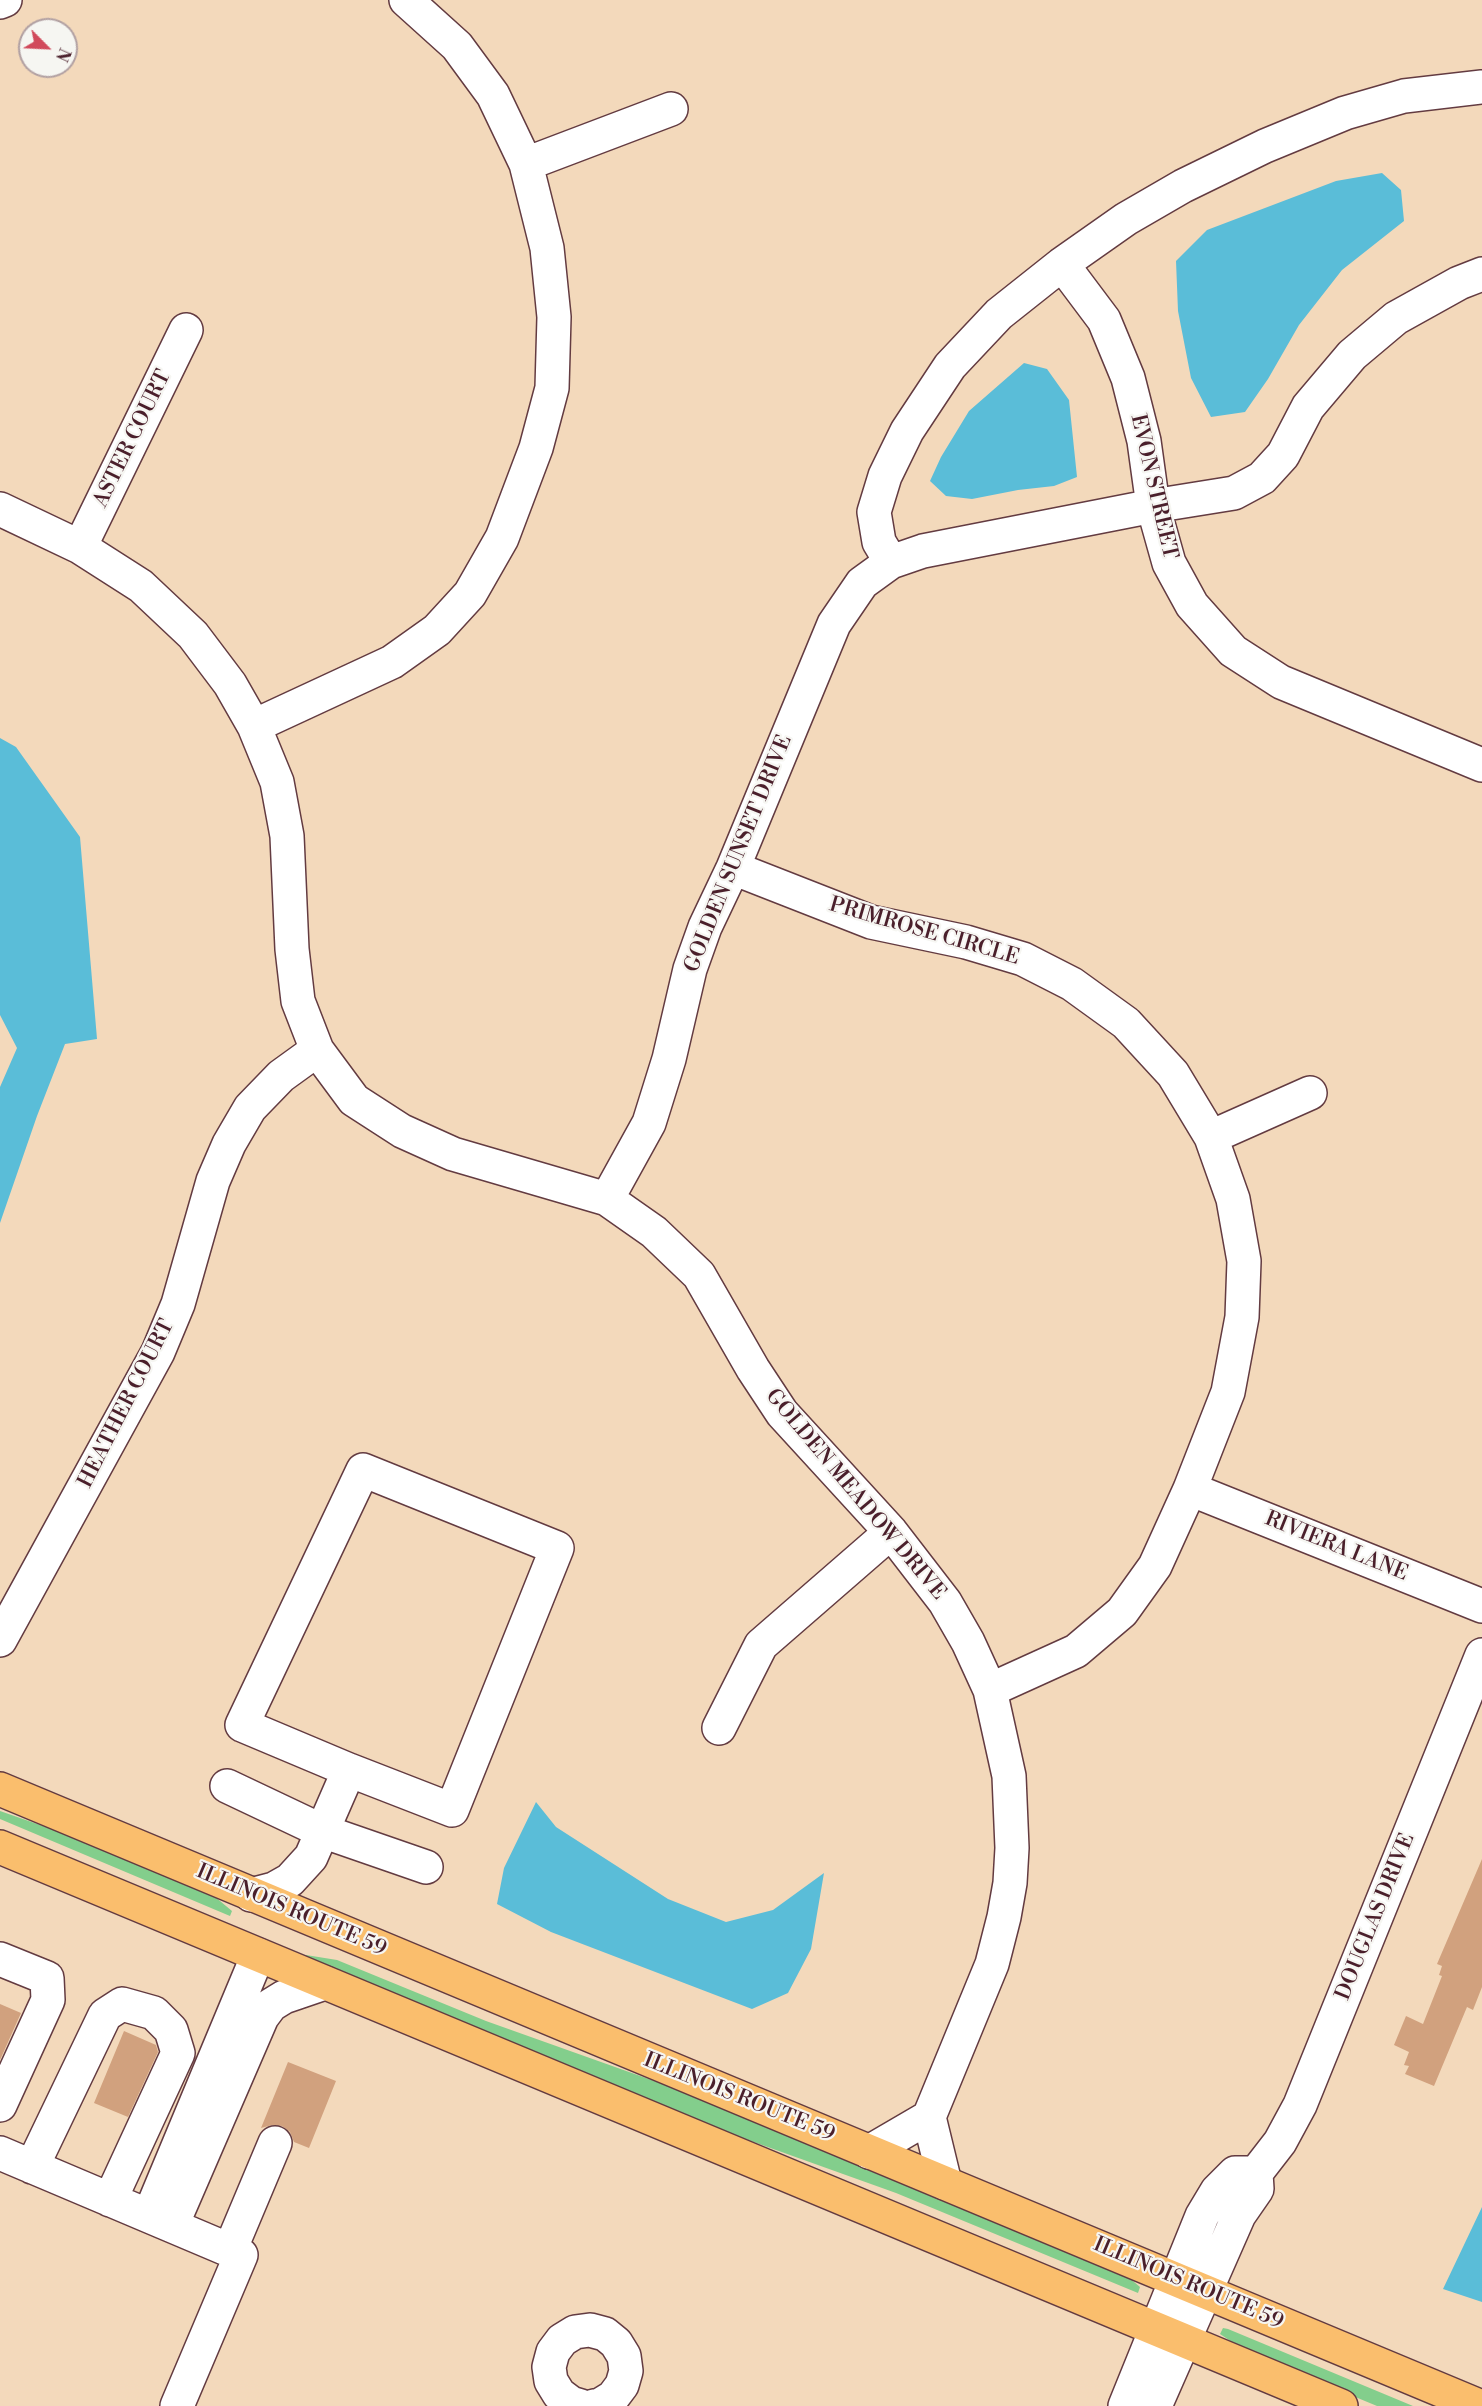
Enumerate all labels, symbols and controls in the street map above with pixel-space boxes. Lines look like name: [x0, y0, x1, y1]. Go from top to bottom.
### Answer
north arrow: [18, 18, 78, 78]
text: N: [51, 45, 74, 64]
street label: ASTER COURT: [89, 366, 177, 512]
street label: EVON STREET: [1124, 412, 1182, 562]
street label: GOLDEN SUNSET DRIVE: [680, 732, 798, 976]
street label: PRIMROSE CIRCLE: [826, 893, 1022, 971]
street label: HEATHER COURT: [74, 1316, 180, 1492]
street label: GOLDEN MEADOW DRIVE: [759, 1384, 951, 1606]
street label: RIVIERA LANE: [1261, 1507, 1411, 1587]
street label: DOUGLAS DRIVE: [1331, 1830, 1421, 2004]
street label: ILLINOIS ROUTE 59: [192, 1860, 390, 1962]
street label: ILLINOIS ROUTE 59: [640, 2048, 838, 2148]
street label: ILLINOIS ROUTE 59: [1089, 2233, 1287, 2335]

